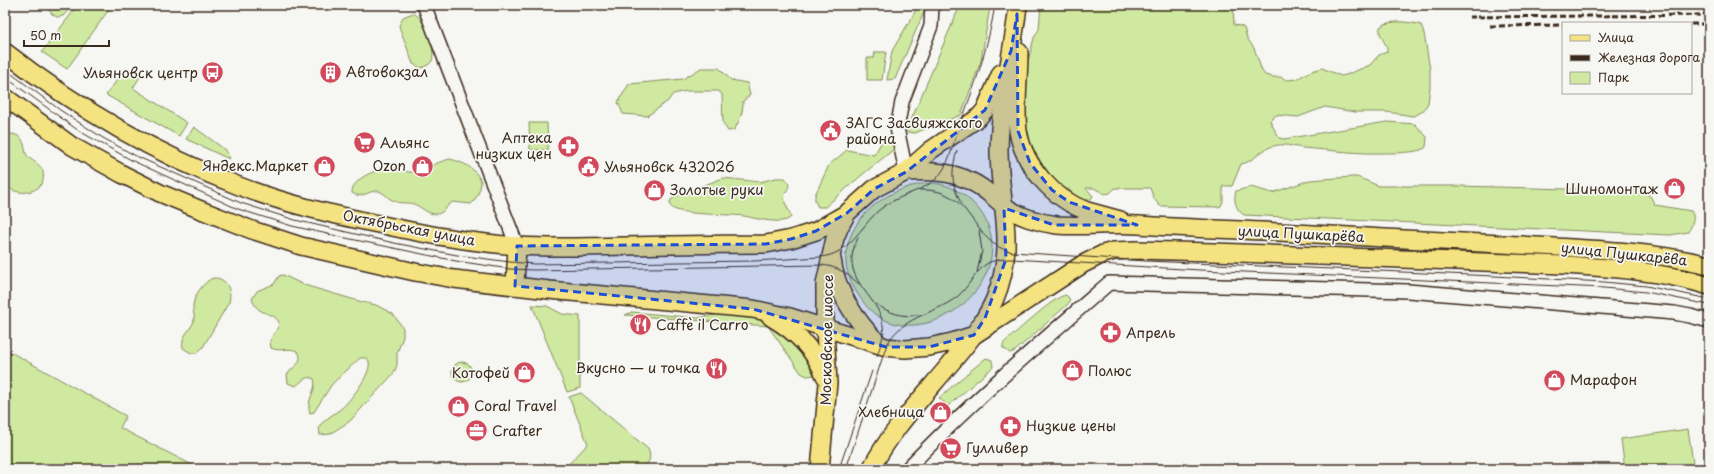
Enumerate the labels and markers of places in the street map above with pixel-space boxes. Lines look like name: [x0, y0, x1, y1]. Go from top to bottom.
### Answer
building icon: Автовокзал: [317, 59, 343, 85]
bus stop icon: Ульяновск центр: [200, 60, 226, 86]
place label: Автовокзал: [346, 61, 428, 82]
place label: Ульяновск центр: [83, 62, 198, 83]
place label: ЗАГС Засвияжского района: [845, 112, 983, 149]
public building icon: ЗАГС Засвияжского района: [817, 118, 843, 144]
place label: Аптека низких цен: [475, 127, 552, 164]
supermarket icon: Альянс: [351, 130, 377, 156]
place label: Альянс: [380, 132, 429, 153]
pharmacy icon: Аптека низких цен: [555, 133, 581, 159]
shop icon: Яндекс.Маркет: [311, 153, 337, 179]
shop icon: Ozon: [409, 153, 435, 179]
public building icon: Ульяновск 432026: [575, 154, 601, 180]
place label: Яндекс.Маркет: [202, 155, 308, 176]
place label: Ozon: [373, 155, 406, 176]
place label: Ульяновск 432026: [604, 156, 735, 177]
shop icon: Шиномонтаж: [1661, 176, 1687, 202]
shop icon: Золотые руки: [642, 177, 668, 203]
place label: Шиномонтаж: [1565, 178, 1659, 199]
place label: Золотые руки: [670, 179, 764, 200]
restaurant icon: Caffè il Carro: [628, 312, 654, 338]
place label: Caffè il Carro: [656, 314, 749, 335]
pharmacy icon: Апрель: [1097, 320, 1123, 346]
place label: Апрель: [1126, 322, 1175, 343]
restaurant icon: Вкусно — и точка: [703, 355, 729, 381]
place label: Вкусно — и точка: [576, 357, 700, 378]
shop icon: Полюс: [1060, 358, 1086, 384]
shop icon: Котофей: [512, 360, 538, 386]
place label: Полюс: [1088, 360, 1132, 381]
place label: Котофей: [452, 362, 510, 383]
shop icon: Марафон: [1541, 367, 1567, 393]
place label: Марафон: [1570, 369, 1637, 390]
shop icon: Coral Travel: [445, 393, 471, 419]
place label: Coral Travel: [474, 395, 557, 416]
shop icon: Хлебница: [927, 399, 953, 425]
place label: Хлебница: [858, 401, 924, 422]
pharmacy icon: Низкие цены: [997, 413, 1023, 439]
place label: Низкие цены: [1026, 415, 1116, 436]
office icon: Crafter: [463, 418, 489, 444]
place label: Crafter: [492, 420, 543, 441]
supermarket icon: Гулливер: [938, 435, 964, 461]
place label: Гулливер: [966, 437, 1028, 458]

